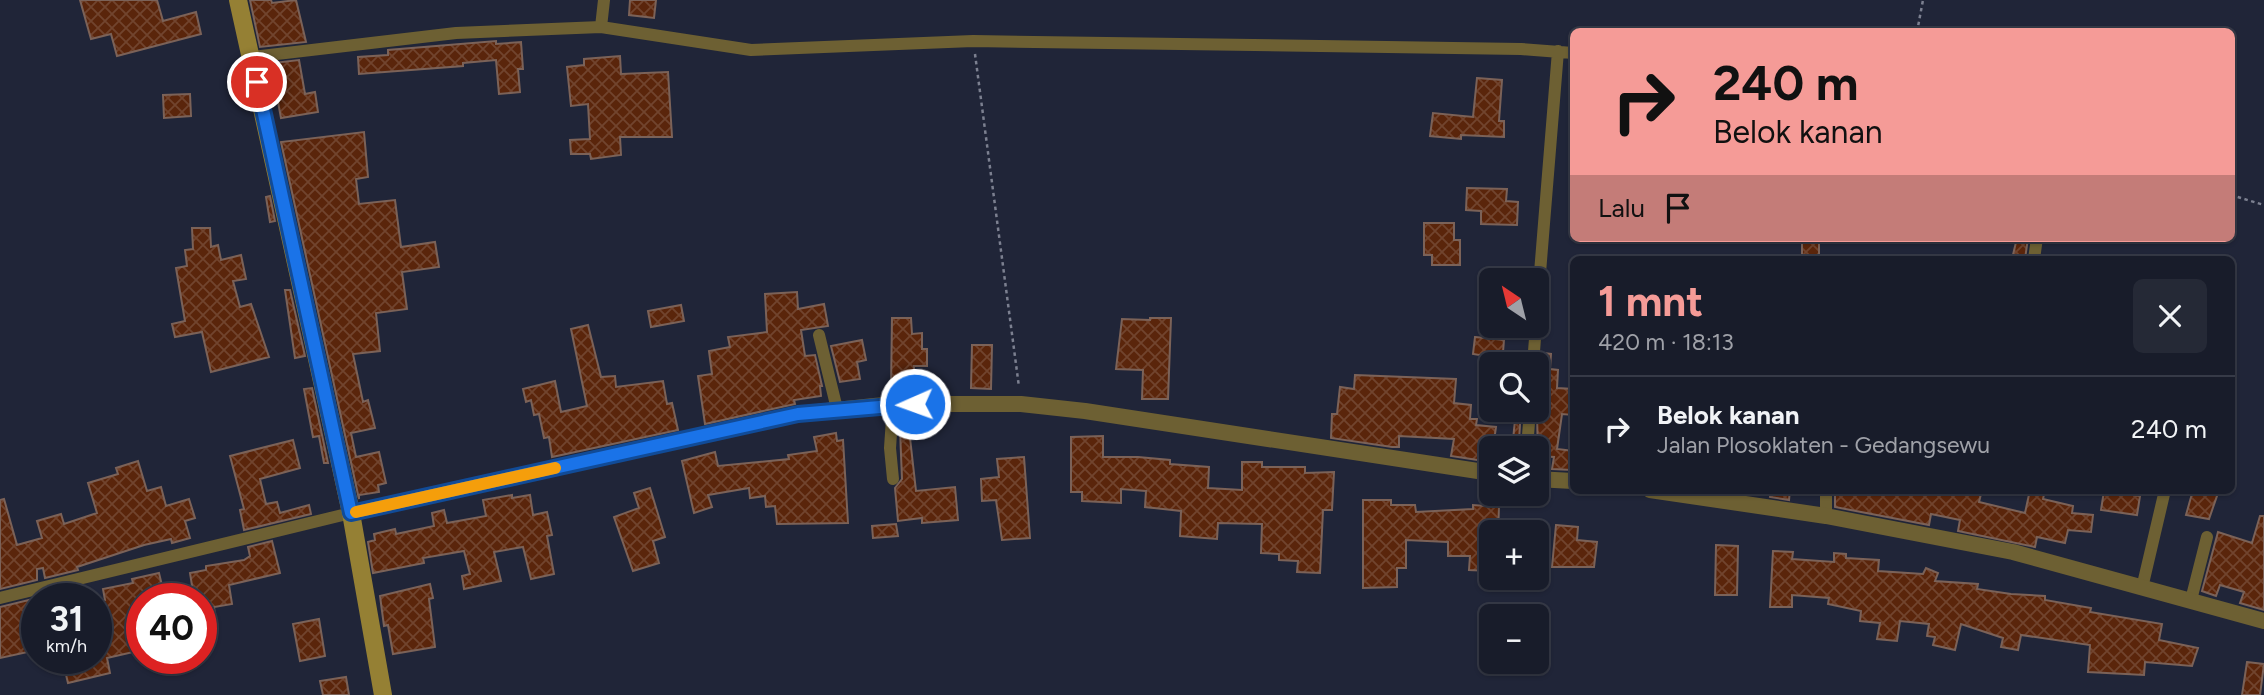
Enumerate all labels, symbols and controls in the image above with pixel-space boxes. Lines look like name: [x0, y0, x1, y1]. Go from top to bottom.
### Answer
pin: [227, 52, 287, 112]
text: 240 m: [1713, 53, 1859, 112]
icon: right: [1598, 56, 1689, 147]
icon: arrive: [238, 63, 276, 101]
text: Belok kanan: [1713, 113, 1883, 151]
icon: arrive: [1659, 189, 1697, 227]
text: Lalu: [1598, 192, 1645, 224]
north arrow: [1479, 268, 1549, 338]
map controls: [1479, 268, 1549, 674]
text: 1 mnt: [1598, 276, 1703, 327]
button: close: [2133, 279, 2207, 353]
text: 420 m · 18:13: [1598, 328, 1734, 356]
button: search: [1479, 352, 1549, 422]
position arrow: [878, 367, 952, 441]
text: Belok kanan: [1657, 399, 1800, 431]
icon: right: [1598, 410, 1636, 448]
text: 240 m: [2131, 413, 2207, 445]
text: Jalan Plosoklaten - Gedangsewu: [1657, 431, 1990, 459]
button: layers: [1479, 436, 1549, 506]
button: +: [1479, 520, 1549, 590]
speed limit sign: 40: [126, 583, 217, 674]
text: 31: [49, 598, 84, 640]
button: −: [1479, 604, 1549, 674]
text: km/h: [46, 635, 87, 657]

